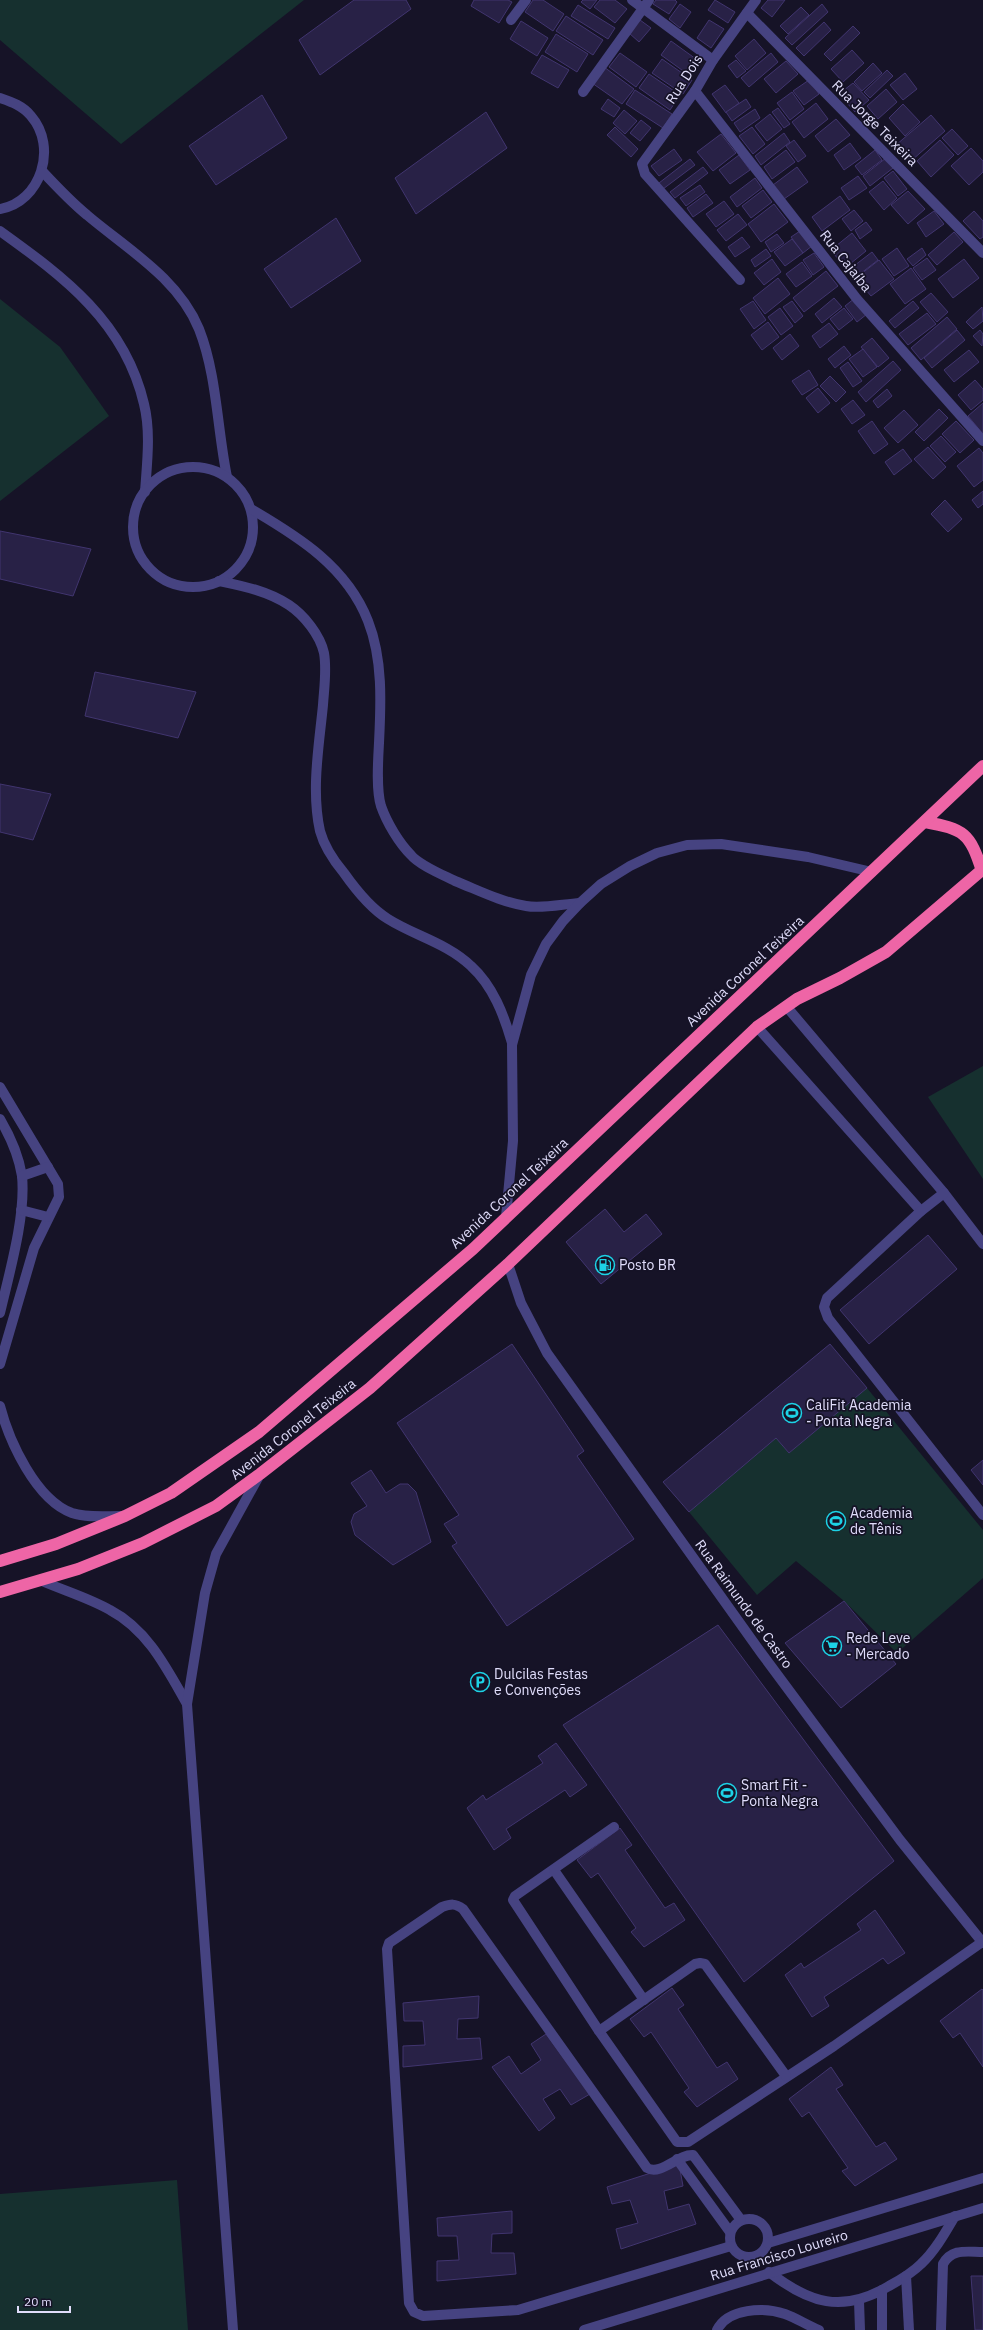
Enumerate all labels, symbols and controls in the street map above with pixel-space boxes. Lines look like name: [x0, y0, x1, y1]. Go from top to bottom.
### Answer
street label: Rua Dois: [661, 51, 707, 107]
street label: Rua Jorge Teixeira: [828, 76, 922, 170]
street label: Rua Cajaíba: [816, 226, 876, 296]
street label: Avenida Coronel Teixeira: [682, 911, 808, 1030]
street label: Avenida Coronel Teixeira: [446, 1133, 572, 1252]
fuel station icon: Posto BR: [594, 1254, 616, 1276]
place label: Posto BR: [619, 1256, 676, 1274]
street label: Avenida Coronel Teixeira: [227, 1374, 360, 1484]
place label: CaliFit Academia - Ponta Negra: [806, 1396, 912, 1430]
sports icon: CaliFit Academia - Ponta Negra: [781, 1402, 803, 1424]
place label: Academia de Tênis: [850, 1504, 913, 1538]
sports icon: Academia de Tênis: [825, 1510, 847, 1532]
street label: Rua Raimundo de Castro: [691, 1536, 797, 1672]
place label: Rede Leve - Mercado: [846, 1629, 911, 1663]
supermarket icon: Rede Leve - Mercado: [821, 1635, 843, 1657]
place label: Dulcilas Festas e Convenções: [494, 1665, 588, 1699]
parking icon: Dulcilas Festas e Convenções: [469, 1671, 491, 1693]
place label: Smart Fit - Ponta Negra: [741, 1776, 819, 1810]
sports icon: Smart Fit - Ponta Negra: [716, 1782, 738, 1804]
street label: Rua Francisco Loureiro: [708, 2225, 850, 2285]
scale bar: [18, 2288, 70, 2314]
text: 20 m: [24, 2294, 52, 2309]

